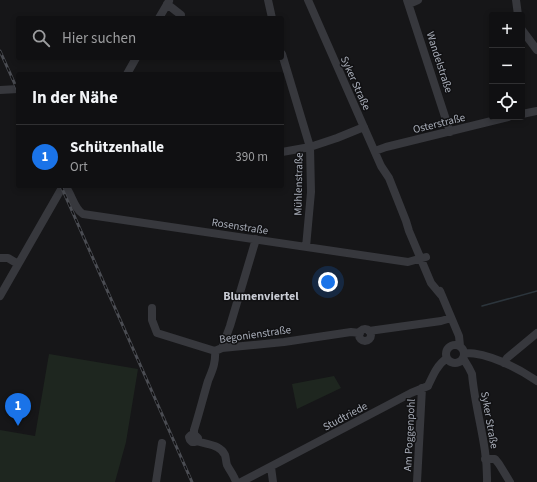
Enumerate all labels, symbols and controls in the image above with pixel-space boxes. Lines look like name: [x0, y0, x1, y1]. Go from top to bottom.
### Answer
map controls: [489, 12, 525, 120]
button: +: [489, 12, 525, 48]
search box: [16, 16, 284, 60]
icon: search: [30, 27, 52, 49]
text: Hier suchen: [62, 28, 136, 49]
street label: Wandelstraße: [423, 30, 457, 95]
button: −: [489, 48, 525, 84]
street label: Syker Straße: [337, 54, 374, 113]
button: locate: [489, 84, 525, 120]
text: In der Nähe: [32, 86, 118, 110]
street label: Osterstraße: [411, 110, 467, 137]
text: Schützenhalle: [70, 137, 164, 158]
text: 1: [42, 148, 48, 166]
text: 390 m: [235, 148, 268, 166]
street label: Mühlenstraße: [290, 152, 307, 216]
text: Ort: [70, 158, 88, 176]
street label: Rosenstraße: [211, 215, 270, 238]
your location: [318, 272, 338, 292]
district label: Blumenviertel: [223, 288, 299, 305]
street label: Begonienstraße: [218, 322, 292, 347]
street label: Syker Straße: [477, 390, 502, 450]
pin: 1: [5, 393, 31, 426]
street label: Studtriede: [320, 398, 371, 434]
street label: Am Poggenpohl: [400, 398, 419, 472]

